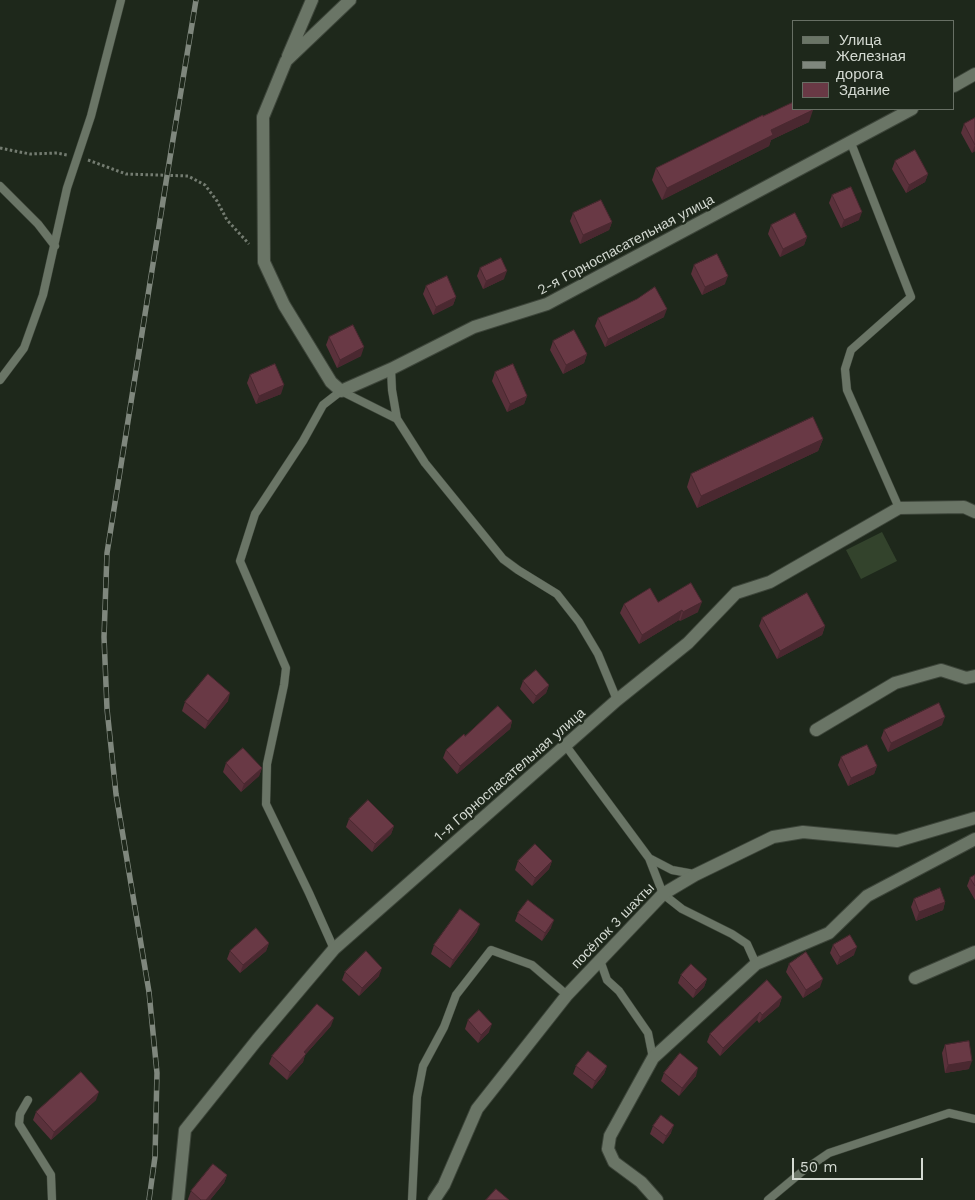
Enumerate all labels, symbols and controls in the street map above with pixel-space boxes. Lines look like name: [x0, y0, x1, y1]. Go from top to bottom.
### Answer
legend: [792, 20, 955, 110]
text: Улица: [839, 31, 882, 49]
text: Железная дорога: [836, 47, 906, 83]
text: Здание: [839, 81, 890, 99]
street label: 2-я Горноспасательная улица: [535, 191, 717, 299]
street label: 1-я Горноспасательная улица: [431, 705, 589, 845]
street label: посёлок 3 шахты: [568, 880, 658, 972]
scale bar: [795, 1148, 926, 1180]
text: 50 m: [800, 1158, 837, 1176]

